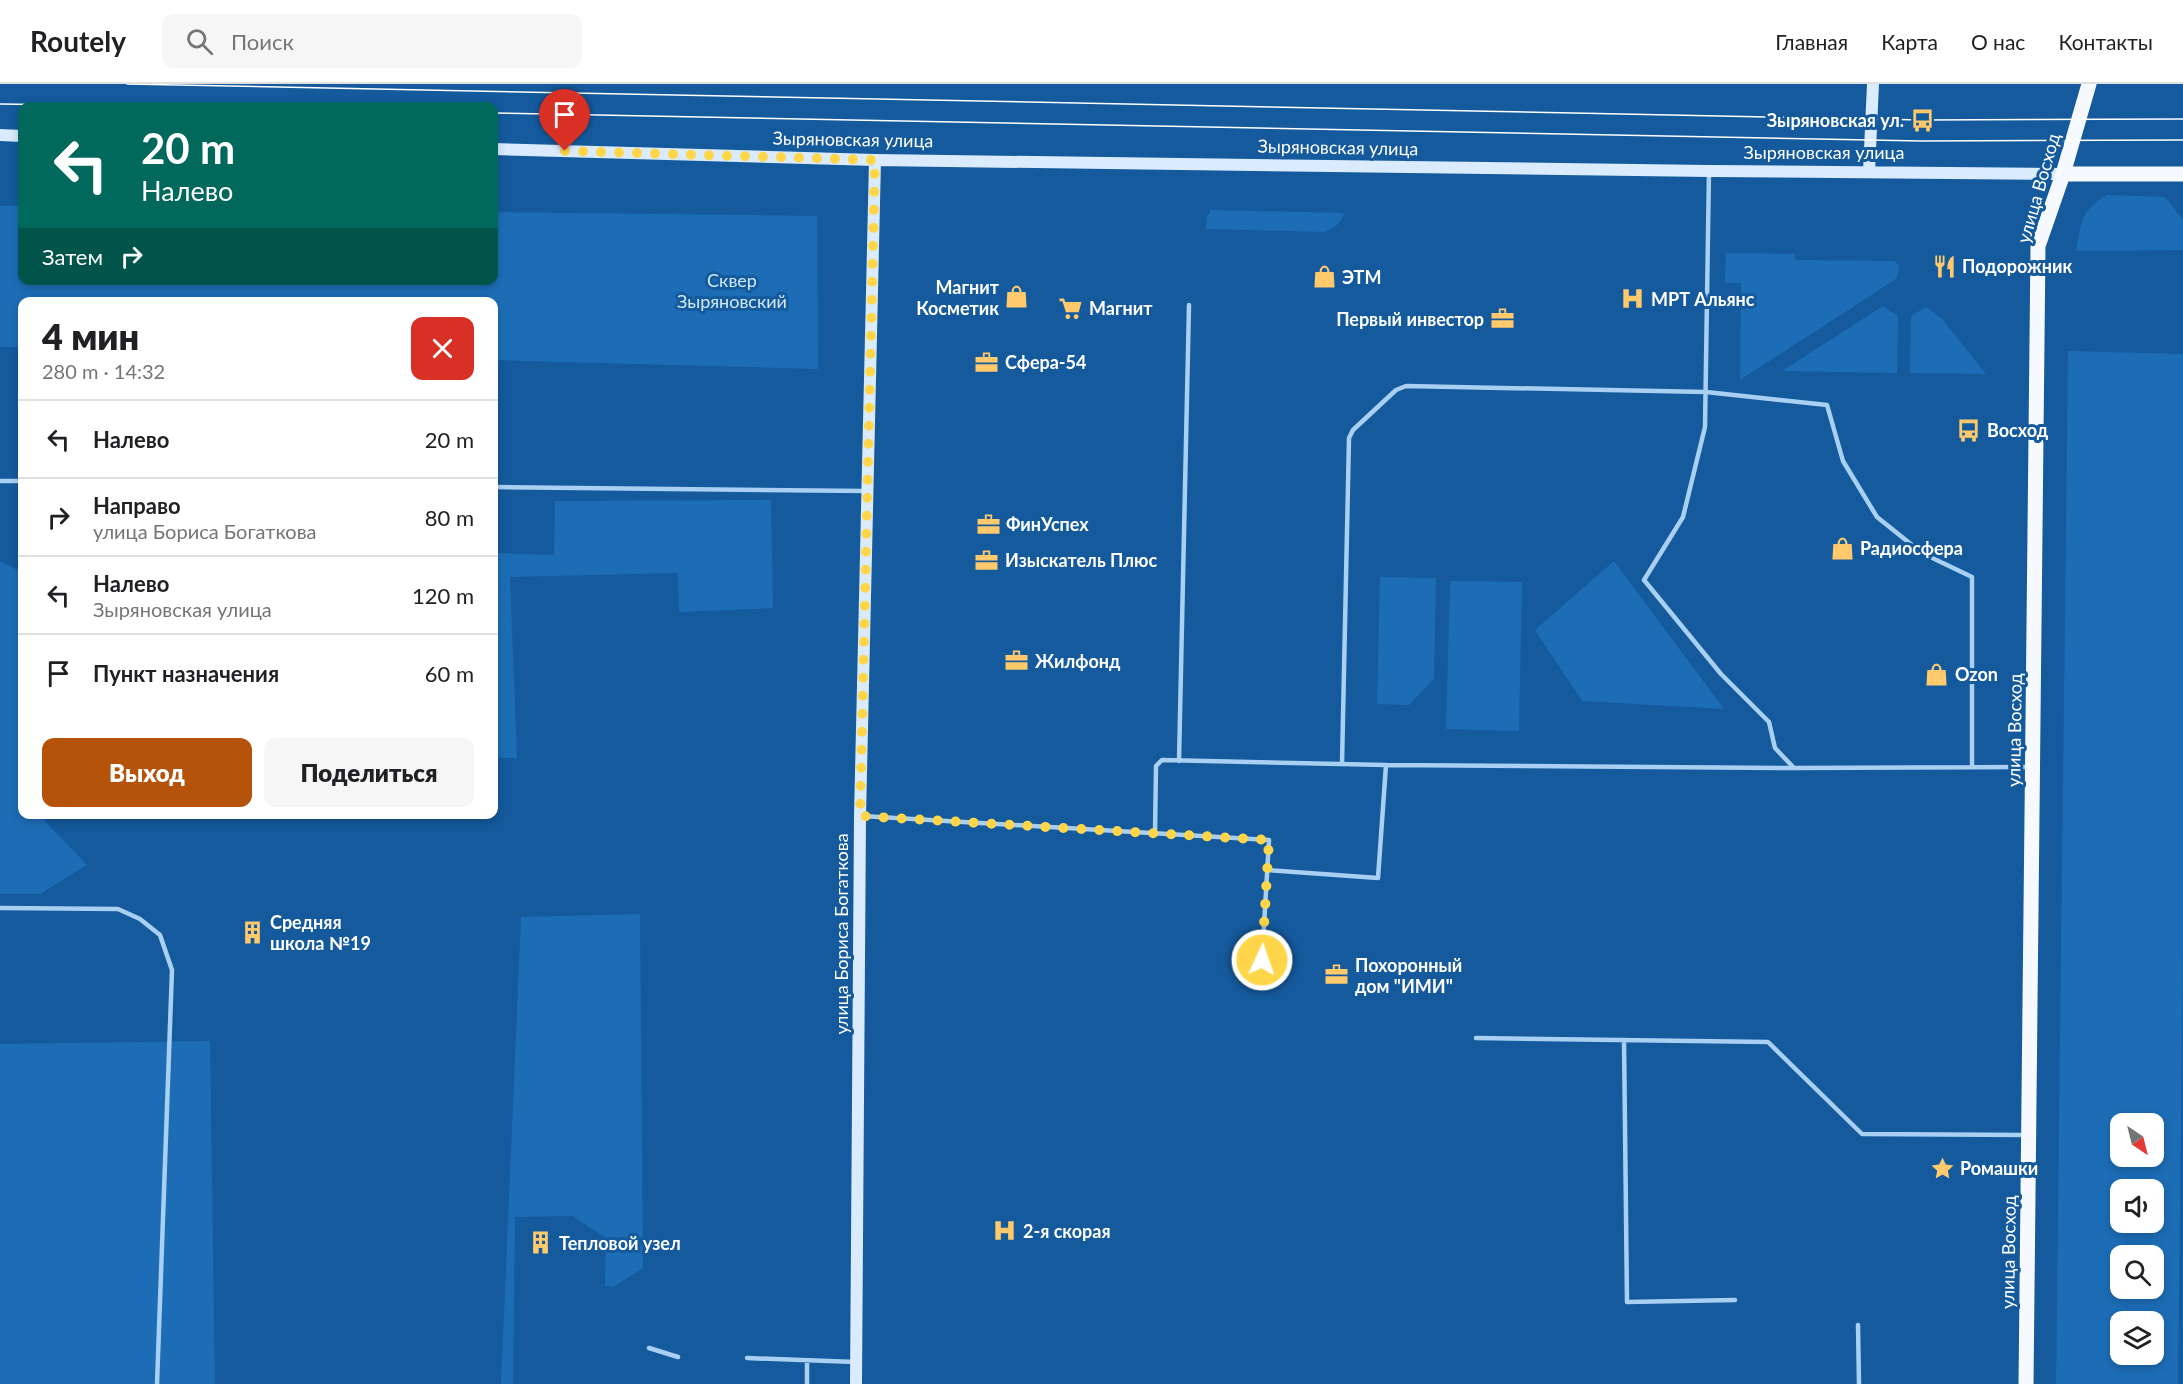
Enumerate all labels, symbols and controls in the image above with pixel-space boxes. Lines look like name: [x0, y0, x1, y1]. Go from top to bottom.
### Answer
search box: [162, 14, 582, 68]
text: Routely: [30, 24, 126, 58]
icon: search: [183, 25, 216, 58]
text: Поиск: [231, 28, 294, 55]
text: Главная: [1775, 29, 1848, 54]
text: Карта: [1881, 29, 1938, 54]
text: О нас: [1971, 29, 2025, 54]
text: Контакты: [2058, 29, 2153, 54]
pin: [539, 89, 590, 151]
icon: arrive: [548, 98, 581, 131]
bus stop icon: Зыряновская ул.: [1909, 107, 1935, 133]
place label: Зыряновская ул.: [1767, 109, 1904, 131]
text: 20 m: [141, 123, 235, 173]
icon: left: [42, 126, 120, 204]
street label: Зыряновская улица: [772, 127, 934, 151]
street label: улица Восход: [2012, 130, 2064, 246]
street label: Зыряновская улица: [1257, 135, 1419, 159]
street label: Зыряновская улица: [1744, 141, 1904, 163]
text: Налево: [141, 174, 233, 207]
icon: right: [115, 240, 148, 273]
text: Затем: [42, 243, 103, 270]
restaurant icon: Подорожник: [1931, 253, 1957, 279]
place label: Подорожник: [1962, 255, 2072, 277]
shop icon: ЭТМ: [1311, 264, 1337, 290]
place label: ЭТМ: [1342, 266, 1381, 288]
park label: Cквер Зыряновский: [677, 269, 787, 312]
place label: Магнит Косметик: [916, 276, 1000, 319]
shop icon: Магнит Косметик: [1004, 284, 1030, 310]
hospital icon: МРТ Альянс: [1620, 286, 1646, 312]
place label: МРТ Альянс: [1651, 288, 1755, 310]
supermarket icon: Магнит: [1058, 295, 1084, 321]
place label: Магнит: [1089, 297, 1153, 319]
office icon: Первый инвестор: [1489, 306, 1515, 332]
place label: Первый инвестор: [1336, 308, 1484, 330]
text: 4 мин: [42, 314, 139, 358]
button: close: [411, 317, 474, 380]
office icon: Сфера-54: [974, 349, 1000, 375]
place label: Сфера-54: [1005, 351, 1086, 373]
text: 280 m · 14:32: [42, 359, 165, 383]
bus stop icon: Восход: [1956, 417, 1982, 443]
place label: Восход: [1987, 419, 2049, 441]
icon: left: [42, 423, 75, 456]
text: Налево: [93, 426, 169, 453]
text: 20 m: [425, 426, 474, 453]
text: Направо: [93, 492, 181, 519]
icon: right: [42, 501, 75, 534]
text: 80 m: [425, 504, 474, 531]
office icon: ФинУспех: [975, 511, 1001, 537]
place label: ФинУспех: [1006, 513, 1089, 535]
text: улица Бориса Богаткова: [93, 519, 317, 543]
shop icon: Радиосфера: [1829, 535, 1855, 561]
place label: Радиосфера: [1860, 537, 1963, 559]
office icon: Изыскатель Плюс: [974, 547, 1000, 573]
place label: Изыскатель Плюс: [1005, 549, 1157, 571]
text: Налево: [93, 570, 169, 597]
icon: left: [42, 579, 75, 612]
text: 120 m: [412, 582, 474, 609]
text: Зыряновская улица: [93, 597, 272, 621]
office icon: Жилфонд: [1004, 648, 1030, 674]
place label: Жилфонд: [1035, 650, 1121, 672]
icon: arrive: [42, 657, 75, 690]
text: Пункт назначения: [93, 660, 279, 687]
text: 60 m: [425, 660, 474, 687]
shop icon: Ozon: [1924, 661, 1950, 687]
place label: Ozon: [1955, 663, 1998, 685]
street label: улица Восход: [2002, 673, 2026, 787]
button: Выход: [42, 738, 252, 807]
button: Поделиться: [264, 738, 474, 807]
street label: улица Бориса Богаткова: [830, 833, 852, 1035]
place label: Средняя школа №19: [270, 911, 371, 954]
building icon: Средняя школа №19: [239, 919, 265, 945]
position arrow: [1230, 928, 1294, 992]
place label: Похоронный дом "ИМИ": [1355, 954, 1462, 997]
office icon: Похоронный дом "ИМИ": [1324, 962, 1350, 988]
north arrow: [2110, 1113, 2164, 1167]
map controls: [2110, 1113, 2164, 1365]
place icon: Ромашки: [1929, 1155, 1955, 1181]
place label: Ромашки: [1960, 1157, 2038, 1179]
button: sound: [2110, 1179, 2164, 1233]
street label: улица Восход: [1996, 1195, 2020, 1309]
hospital icon: 2-я скорая: [992, 1218, 1018, 1244]
place label: 2-я скорая: [1023, 1220, 1111, 1242]
building icon: Тепловой узел: [528, 1230, 554, 1256]
place label: Тепловой узел: [559, 1232, 681, 1254]
button: search: [2110, 1245, 2164, 1299]
button: layers: [2110, 1311, 2164, 1365]

